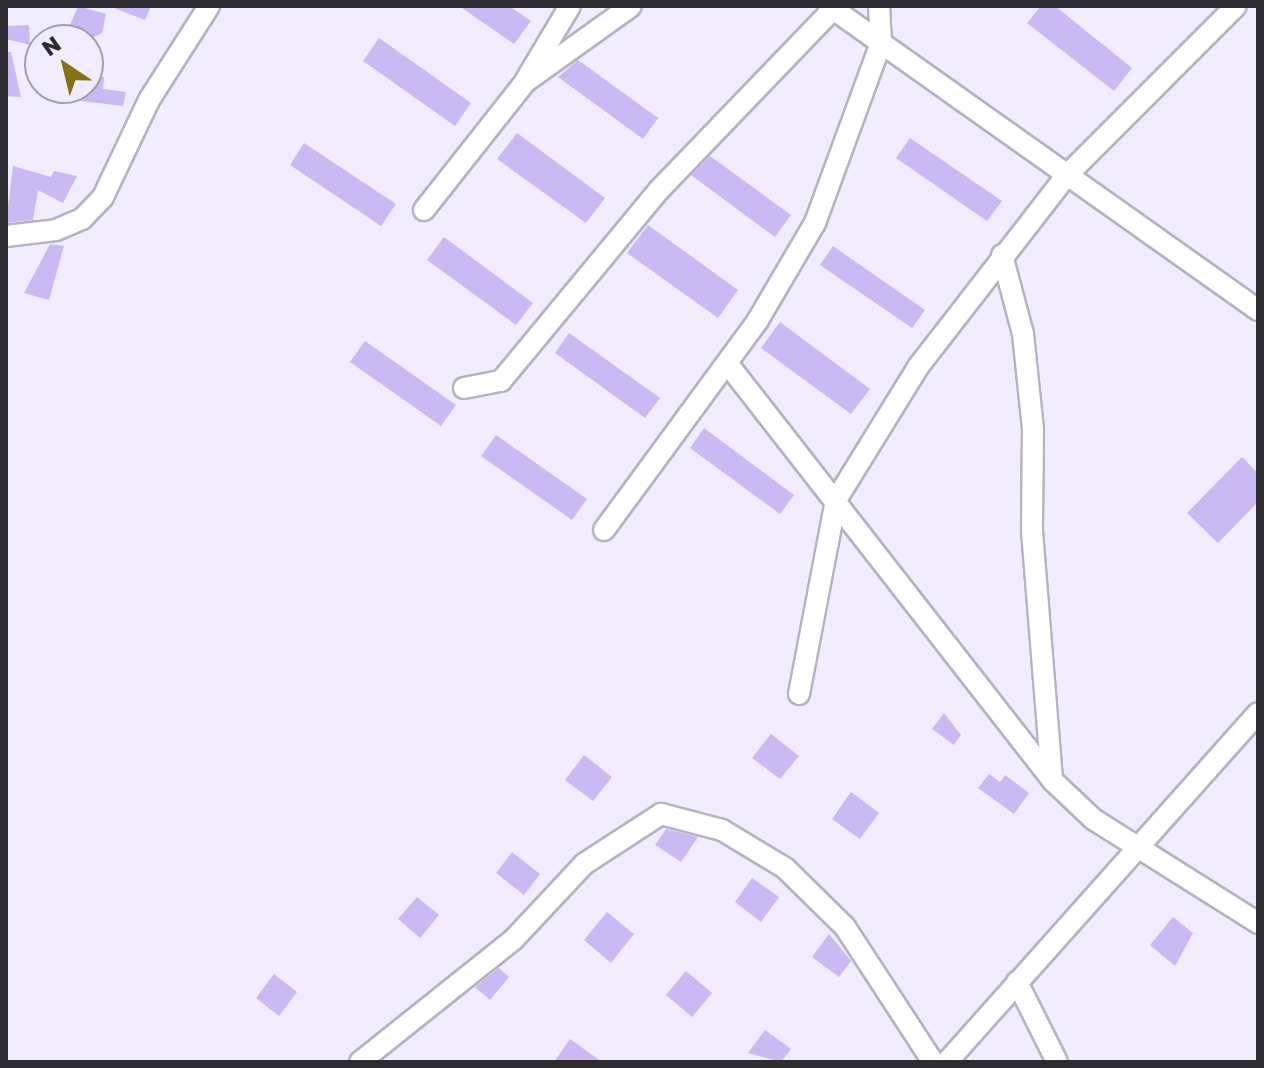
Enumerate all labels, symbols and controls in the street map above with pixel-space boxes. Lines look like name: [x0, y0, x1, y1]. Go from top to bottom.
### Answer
north arrow: [24, 24, 104, 104]
text: N: [36, 30, 66, 61]

